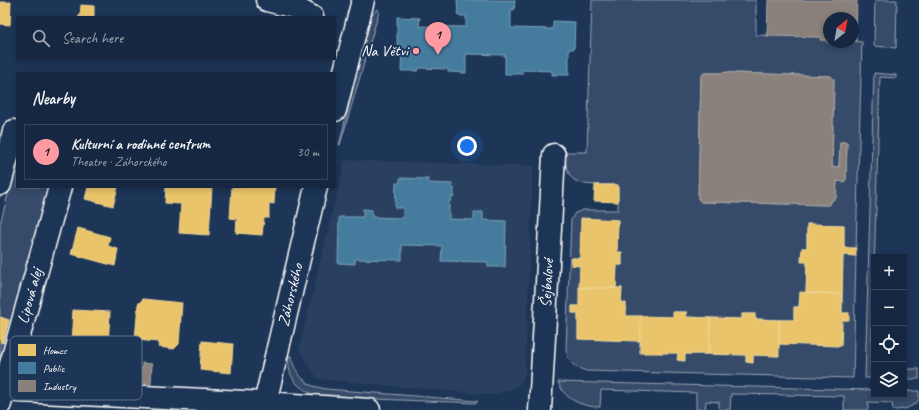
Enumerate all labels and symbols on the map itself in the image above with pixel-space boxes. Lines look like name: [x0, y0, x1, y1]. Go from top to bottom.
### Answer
north arrow: [823, 12, 859, 48]
pin: 1: [425, 22, 451, 55]
place label: Na Větvi: [361, 41, 410, 61]
marker: Na Větvi: [411, 46, 421, 56]
your location: [457, 136, 477, 156]
street label: Šejbalové: [536, 256, 558, 308]
street label: Záhorského: [273, 260, 308, 328]
street label: Lipová alej: [13, 264, 48, 326]
legend: [10, 336, 142, 400]
text: Homes: [43, 343, 68, 357]
text: Public: [43, 361, 65, 375]
text: Industry: [43, 379, 77, 393]

